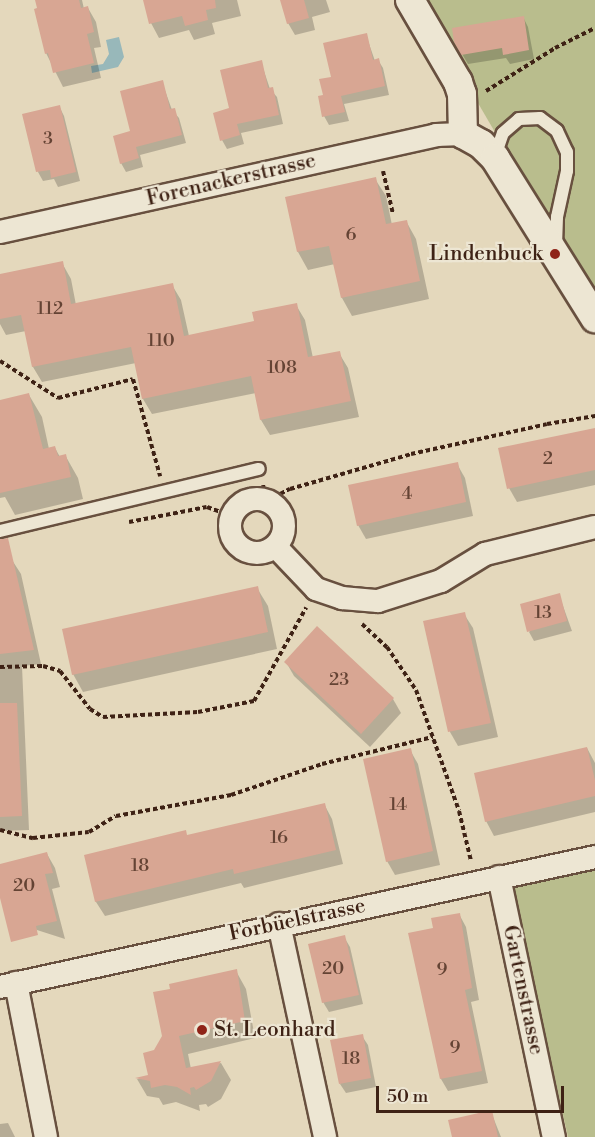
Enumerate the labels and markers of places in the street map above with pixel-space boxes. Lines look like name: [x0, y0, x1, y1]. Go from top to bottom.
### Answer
place label: Lindenbuck: [429, 241, 543, 267]
marker: Lindenbuck: [548, 247, 562, 261]
place label: St. Leonhard: [214, 1017, 335, 1043]
marker: St. Leonhard: [195, 1023, 209, 1037]

